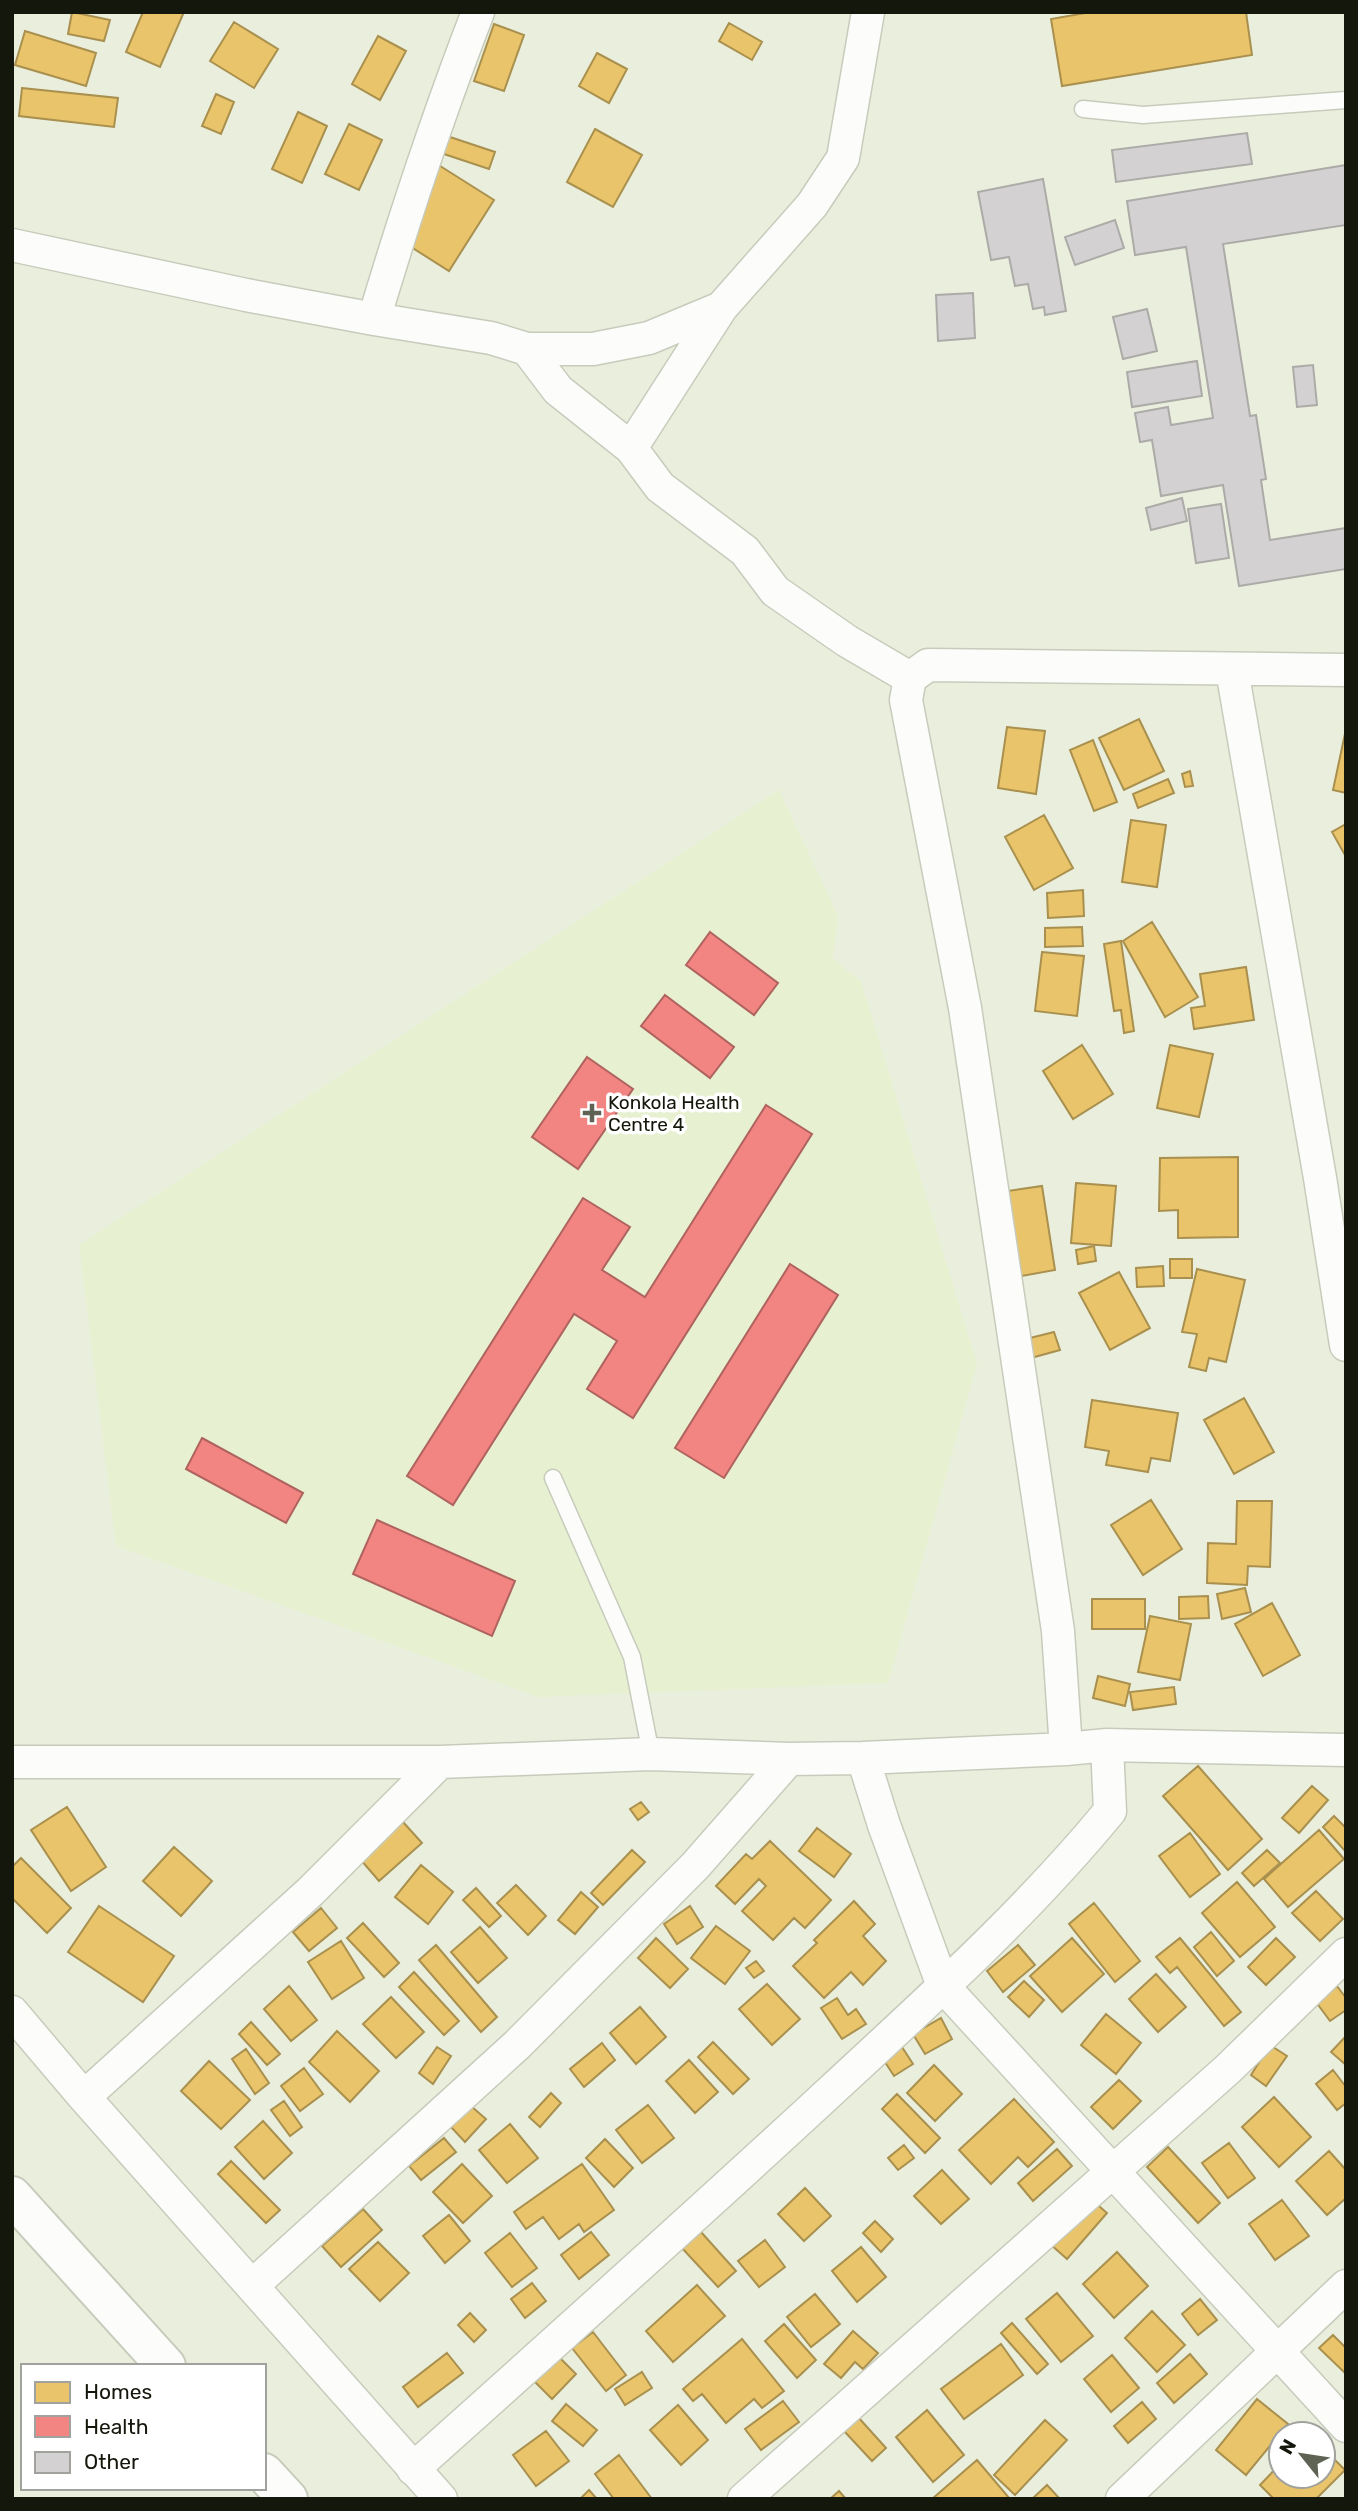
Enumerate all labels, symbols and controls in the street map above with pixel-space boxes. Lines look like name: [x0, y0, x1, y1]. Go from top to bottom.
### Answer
place label: Konkola Health Centre 4: [608, 1091, 740, 1136]
marker: Konkola Health Centre 4: [582, 1103, 602, 1123]
legend: [21, 2364, 266, 2490]
text: Homes: [84, 2379, 152, 2404]
text: Health: [84, 2414, 148, 2439]
north arrow: [1267, 2420, 1337, 2490]
text: N: [1274, 2435, 1301, 2458]
text: Other: [84, 2449, 139, 2474]

